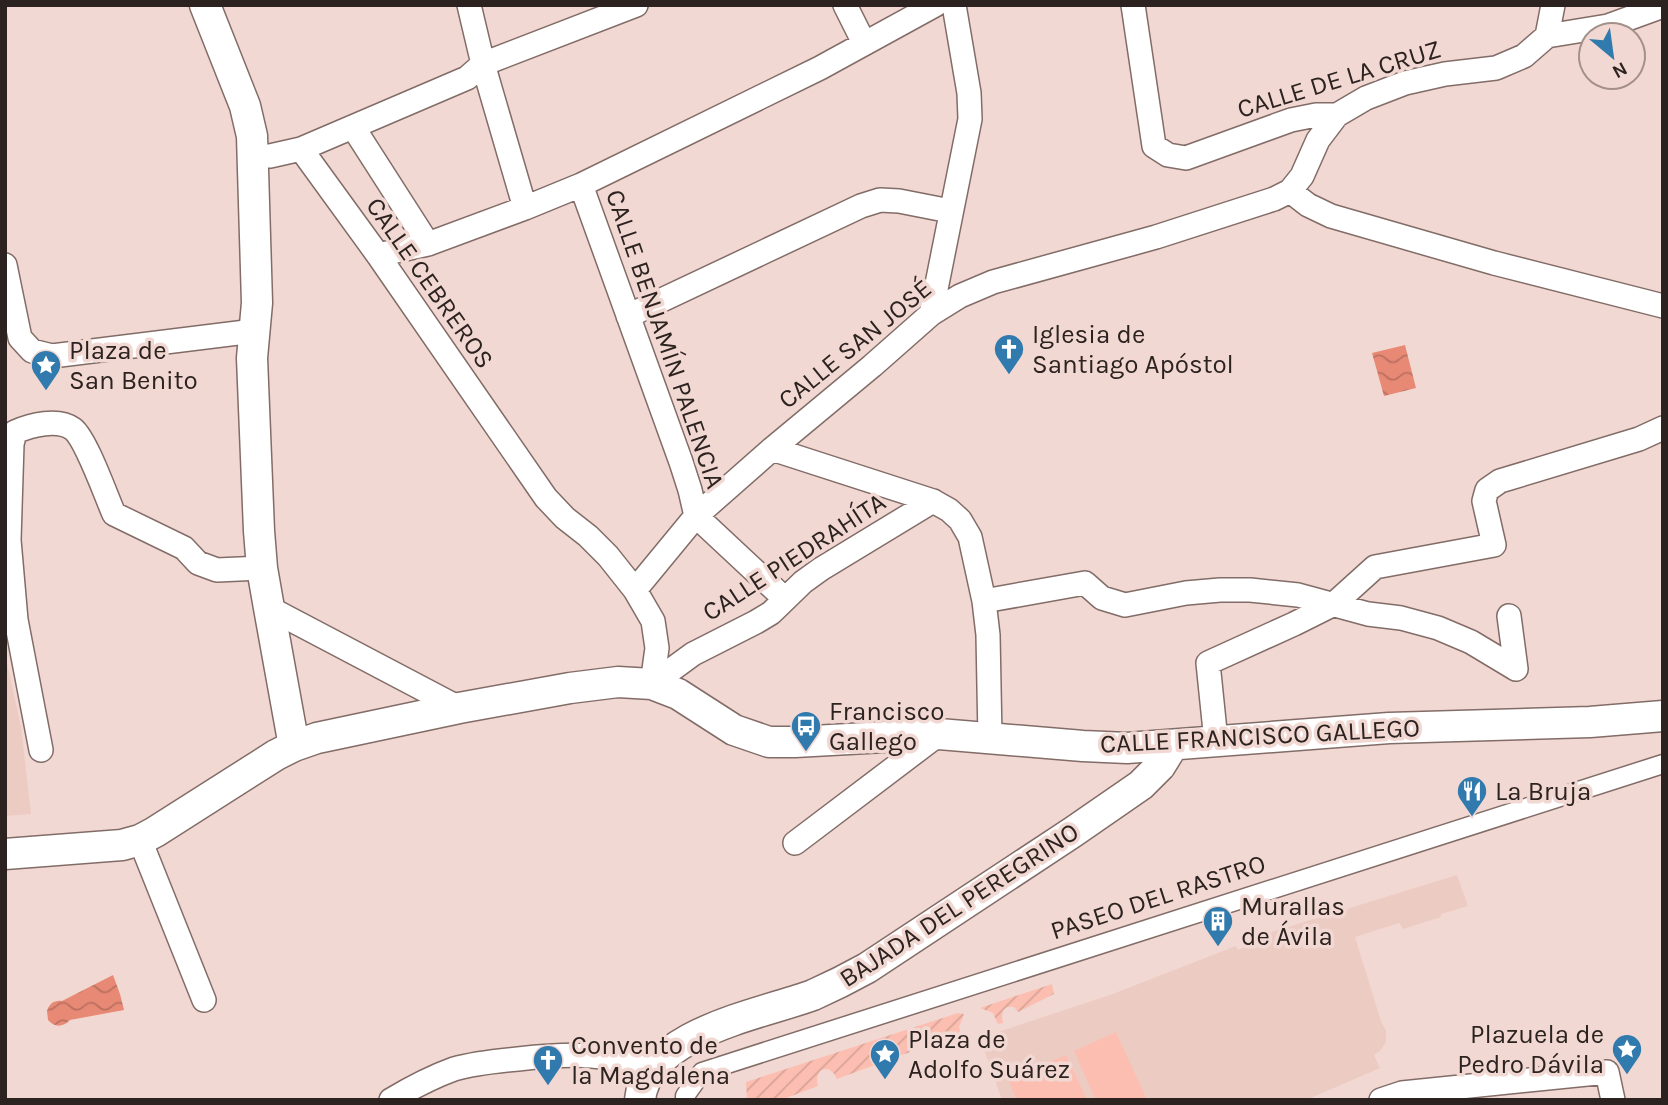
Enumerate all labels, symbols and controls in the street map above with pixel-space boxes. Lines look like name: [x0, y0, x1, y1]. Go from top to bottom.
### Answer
north arrow: [1577, 21, 1647, 91]
street label: CALLE DE LA CRUZ: [1233, 33, 1445, 125]
text: N: [1608, 57, 1631, 83]
street label: CALLE BENJAMÍN PALENCIA: [599, 185, 732, 493]
street label: CALLE CEBREROS: [359, 192, 501, 374]
street label: CALLE SAN JOSÉ: [771, 272, 938, 415]
place label: Iglesia de Santiago Apóstol: [1032, 319, 1234, 380]
church icon: Iglesia de Santiago Apóstol: [992, 332, 1026, 376]
place label: Plaza de San Benito: [69, 335, 198, 396]
place icon: Plaza de San Benito: [29, 348, 63, 392]
street label: CALLE PIEDRAHÍTA: [696, 485, 891, 628]
place label: Francisco Gallego: [829, 696, 944, 757]
bus stop icon: Francisco Gallego: [789, 709, 823, 753]
street label: CALLE FRANCISCO GALLEGO: [1099, 712, 1421, 760]
restaurant icon: La Bruja: [1455, 774, 1489, 818]
place label: La Bruja: [1495, 776, 1591, 807]
street label: BAJADA DEL PEREGRINO: [834, 816, 1084, 994]
street label: PASEO DEL RASTRO: [1047, 848, 1269, 946]
place label: Murallas de Ávila: [1241, 891, 1345, 952]
building icon: Murallas de Ávila: [1201, 904, 1235, 948]
place label: Plazuela de Pedro Dávila: [1457, 1019, 1604, 1080]
place label: Plaza de Adolfo Suárez: [908, 1024, 1070, 1085]
place label: Convento de la Magdalena: [571, 1030, 730, 1091]
place icon: Plazuela de Pedro Dávila: [1610, 1032, 1644, 1076]
place icon: Plaza de Adolfo Suárez: [868, 1037, 902, 1081]
church icon: Convento de la Magdalena: [531, 1043, 565, 1087]

